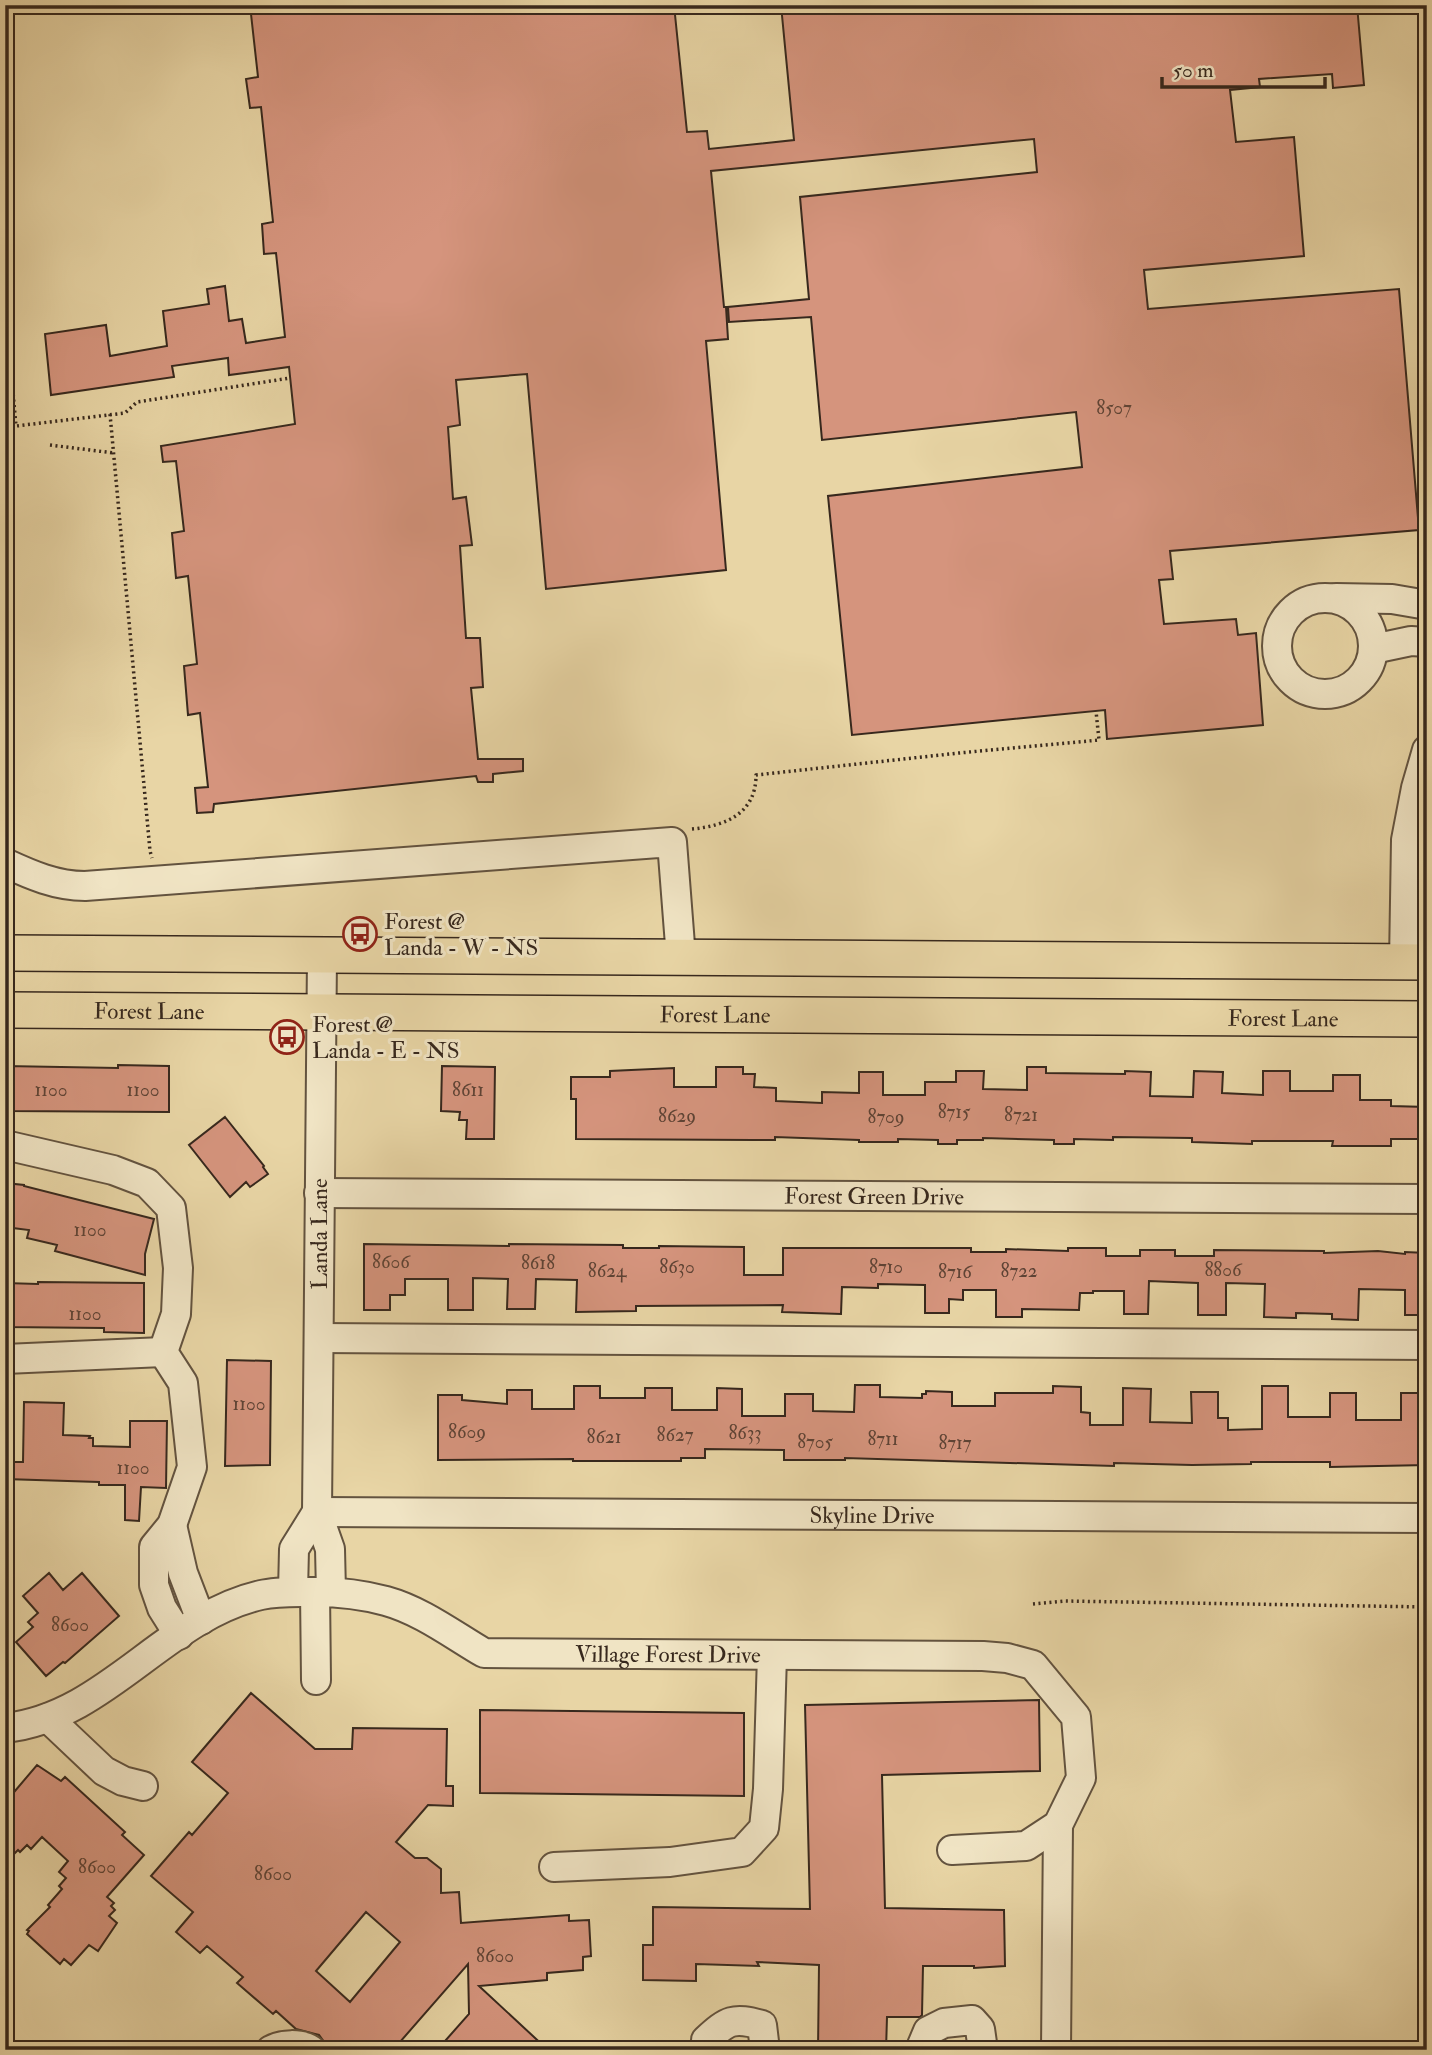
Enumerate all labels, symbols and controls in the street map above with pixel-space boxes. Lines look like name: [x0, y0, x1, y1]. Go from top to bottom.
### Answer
scale bar: [1162, 46, 1325, 90]
text: 50 m: [1173, 57, 1214, 84]
house number: 8507: [1096, 396, 1132, 420]
place label: Forest @ Landa - W - NS: [384, 907, 538, 962]
bus stop icon: Forest @ Landa - W - NS: [341, 915, 379, 953]
street label: Forest Lane: [93, 997, 205, 1026]
street label: Forest Lane: [659, 1000, 771, 1030]
street label: Forest Lane: [1227, 1004, 1339, 1033]
place label: Forest @ Landa - E - NS: [312, 1010, 459, 1065]
bus stop icon: Forest @ Landa - E - NS: [268, 1018, 306, 1056]
house number: 1100: [35, 1078, 67, 1102]
house number: 1100: [127, 1078, 159, 1102]
house number: 8611: [452, 1078, 484, 1102]
house number: 8715: [938, 1100, 971, 1124]
house number: 8721: [1004, 1103, 1038, 1127]
house number: 8629: [658, 1104, 696, 1128]
house number: 8709: [867, 1105, 905, 1129]
street label: Landa Lane: [305, 1178, 334, 1290]
street label: Forest Green Drive: [784, 1182, 964, 1211]
house number: 1100: [74, 1218, 106, 1242]
house number: 8606: [372, 1250, 411, 1274]
house number: 8618: [521, 1251, 555, 1275]
house number: 8630: [659, 1255, 695, 1279]
house number: 8710: [869, 1255, 903, 1279]
house number: 8806: [1204, 1258, 1243, 1282]
house number: 8624: [588, 1259, 627, 1283]
house number: 8722: [1001, 1259, 1037, 1283]
house number: 8716: [938, 1260, 973, 1284]
house number: 1100: [69, 1302, 101, 1326]
house number: 1100: [233, 1392, 265, 1416]
house number: 8609: [448, 1420, 486, 1444]
house number: 8633: [728, 1421, 762, 1445]
house number: 8627: [657, 1423, 694, 1447]
house number: 8621: [587, 1425, 621, 1449]
house number: 8711: [867, 1427, 899, 1451]
house number: 8705: [797, 1430, 833, 1454]
house number: 8717: [938, 1431, 972, 1455]
house number: 1100: [117, 1456, 149, 1480]
street label: Skyline Drive: [809, 1501, 935, 1530]
house number: 8600: [51, 1613, 89, 1637]
street label: Village Forest Drive: [575, 1640, 761, 1670]
house number: 8600: [78, 1855, 116, 1879]
house number: 8600: [254, 1862, 292, 1886]
house number: 8600: [476, 1944, 514, 1968]

